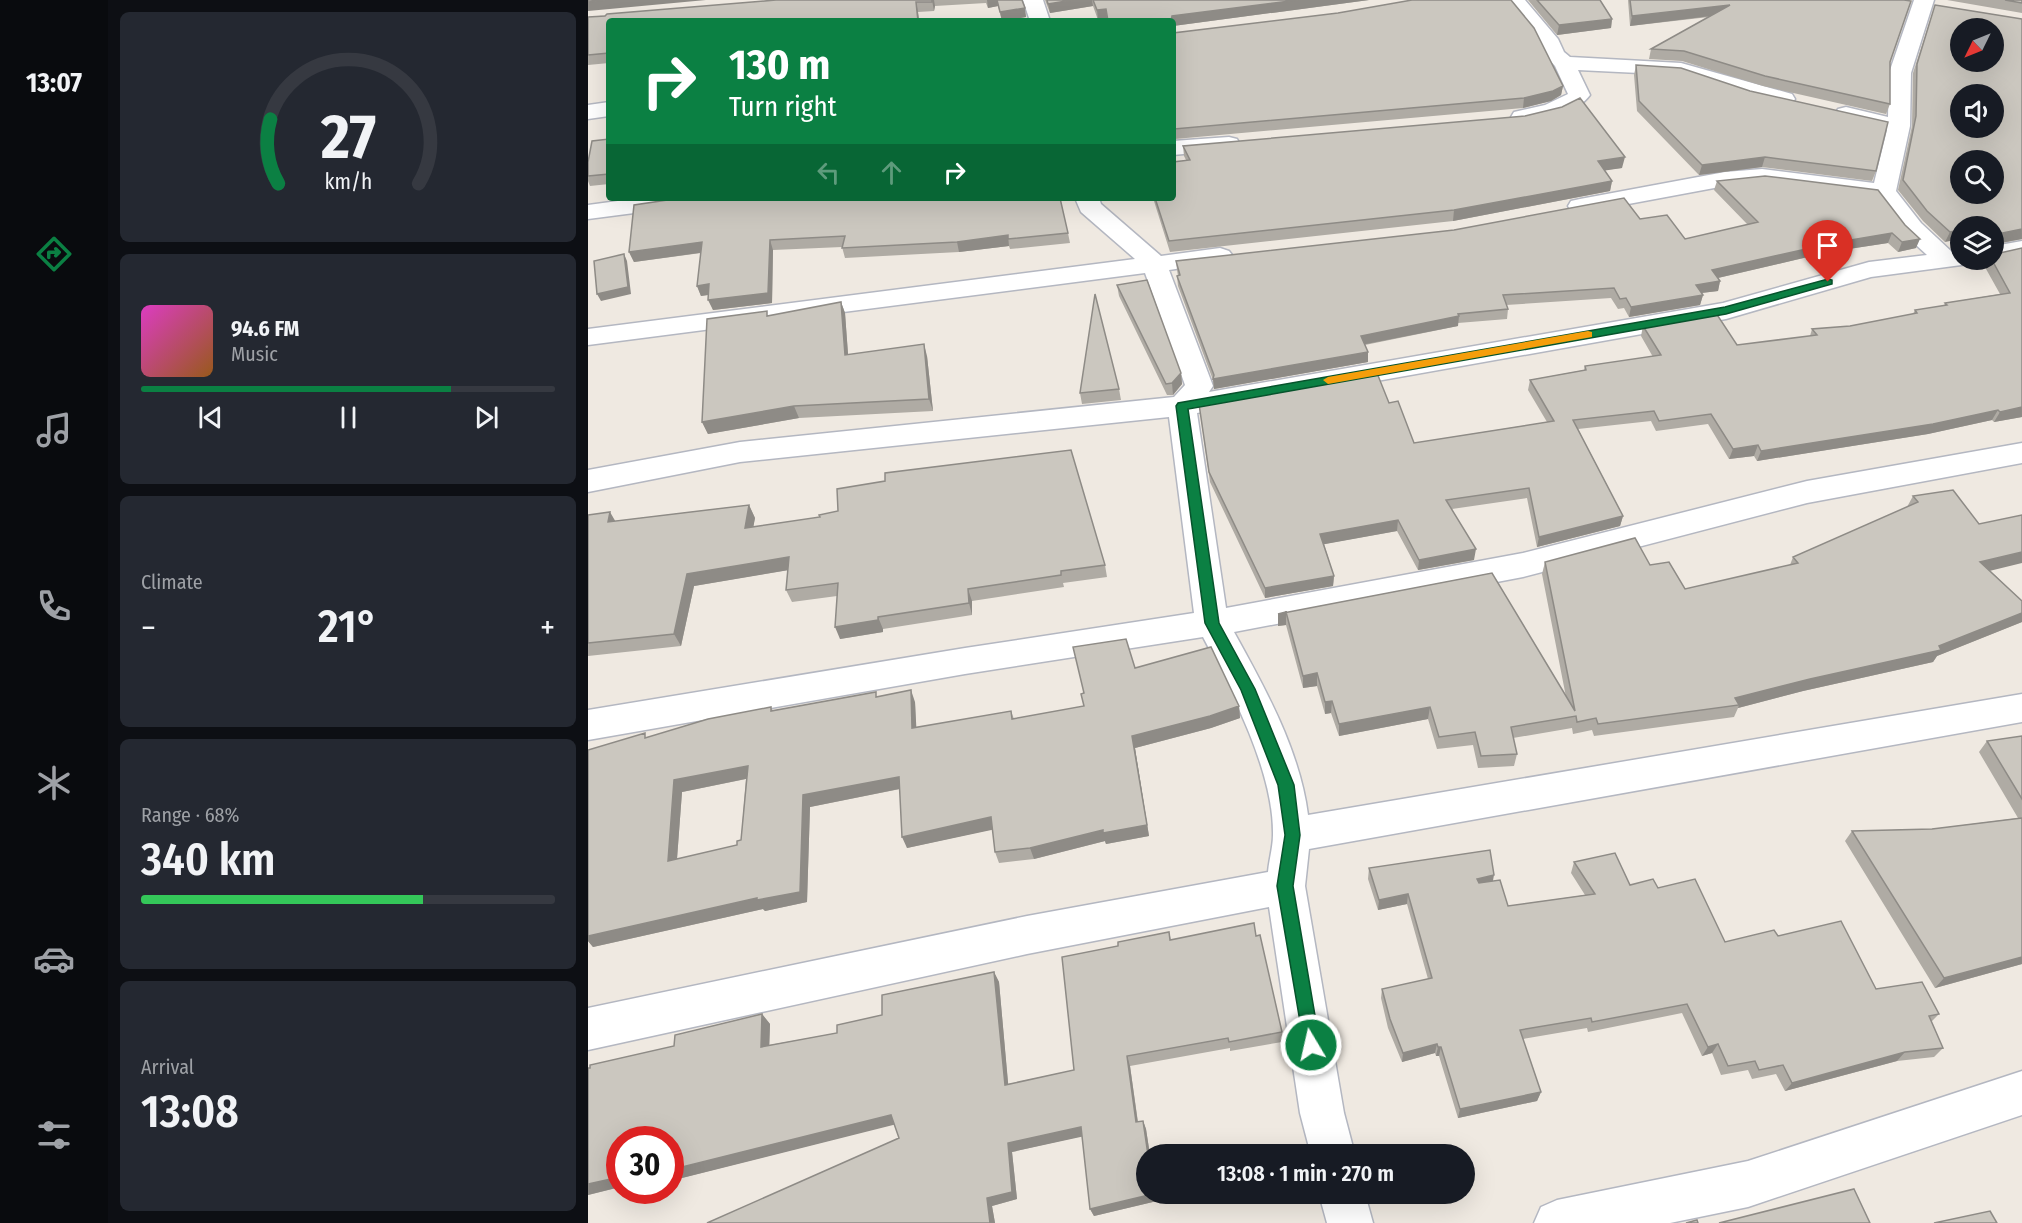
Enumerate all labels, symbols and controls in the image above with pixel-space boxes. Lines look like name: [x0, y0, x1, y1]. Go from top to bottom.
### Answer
north arrow: [1950, 18, 2004, 72]
map controls: [1950, 18, 2004, 270]
text: 130 m: [729, 40, 830, 90]
icon: right: [630, 42, 708, 120]
text: 13:07: [26, 67, 82, 99]
button: sound: [1950, 84, 2004, 138]
text: Turn right: [729, 91, 837, 123]
text: 27: [319, 100, 376, 175]
button: search: [1950, 150, 2004, 204]
icon: left: [812, 156, 845, 189]
icon: ahead: [875, 156, 908, 189]
icon: right: [938, 156, 971, 189]
text: km/h: [324, 169, 372, 195]
button: layers: [1950, 216, 2004, 270]
pin: [1802, 220, 1853, 282]
icon: arrive: [1811, 229, 1844, 262]
icon: directions: [33, 233, 75, 275]
text: 94.6 FM: [231, 315, 299, 342]
text: Music: [231, 342, 278, 366]
icon: previous: [194, 401, 227, 434]
icon: pause: [332, 401, 365, 434]
icon: next: [470, 401, 503, 434]
icon: music: [33, 409, 75, 451]
text: Climate: [141, 570, 203, 594]
icon: phone: [33, 585, 75, 627]
text: 21°: [318, 600, 378, 654]
text: −: [141, 608, 156, 648]
text: +: [540, 608, 555, 648]
icon: climate: [33, 762, 75, 804]
text: Range · 68%: [141, 803, 240, 827]
text: 340 km: [141, 833, 276, 887]
icon: car: [33, 938, 75, 980]
position arrow: [1279, 1013, 1343, 1077]
text: Arrival: [141, 1055, 194, 1079]
text: 13:08: [141, 1085, 239, 1139]
icon: filters: [33, 1114, 75, 1156]
speed limit sign: 30: [606, 1126, 684, 1204]
text: 13:08 · 1 min · 270 m: [1217, 1160, 1394, 1187]

